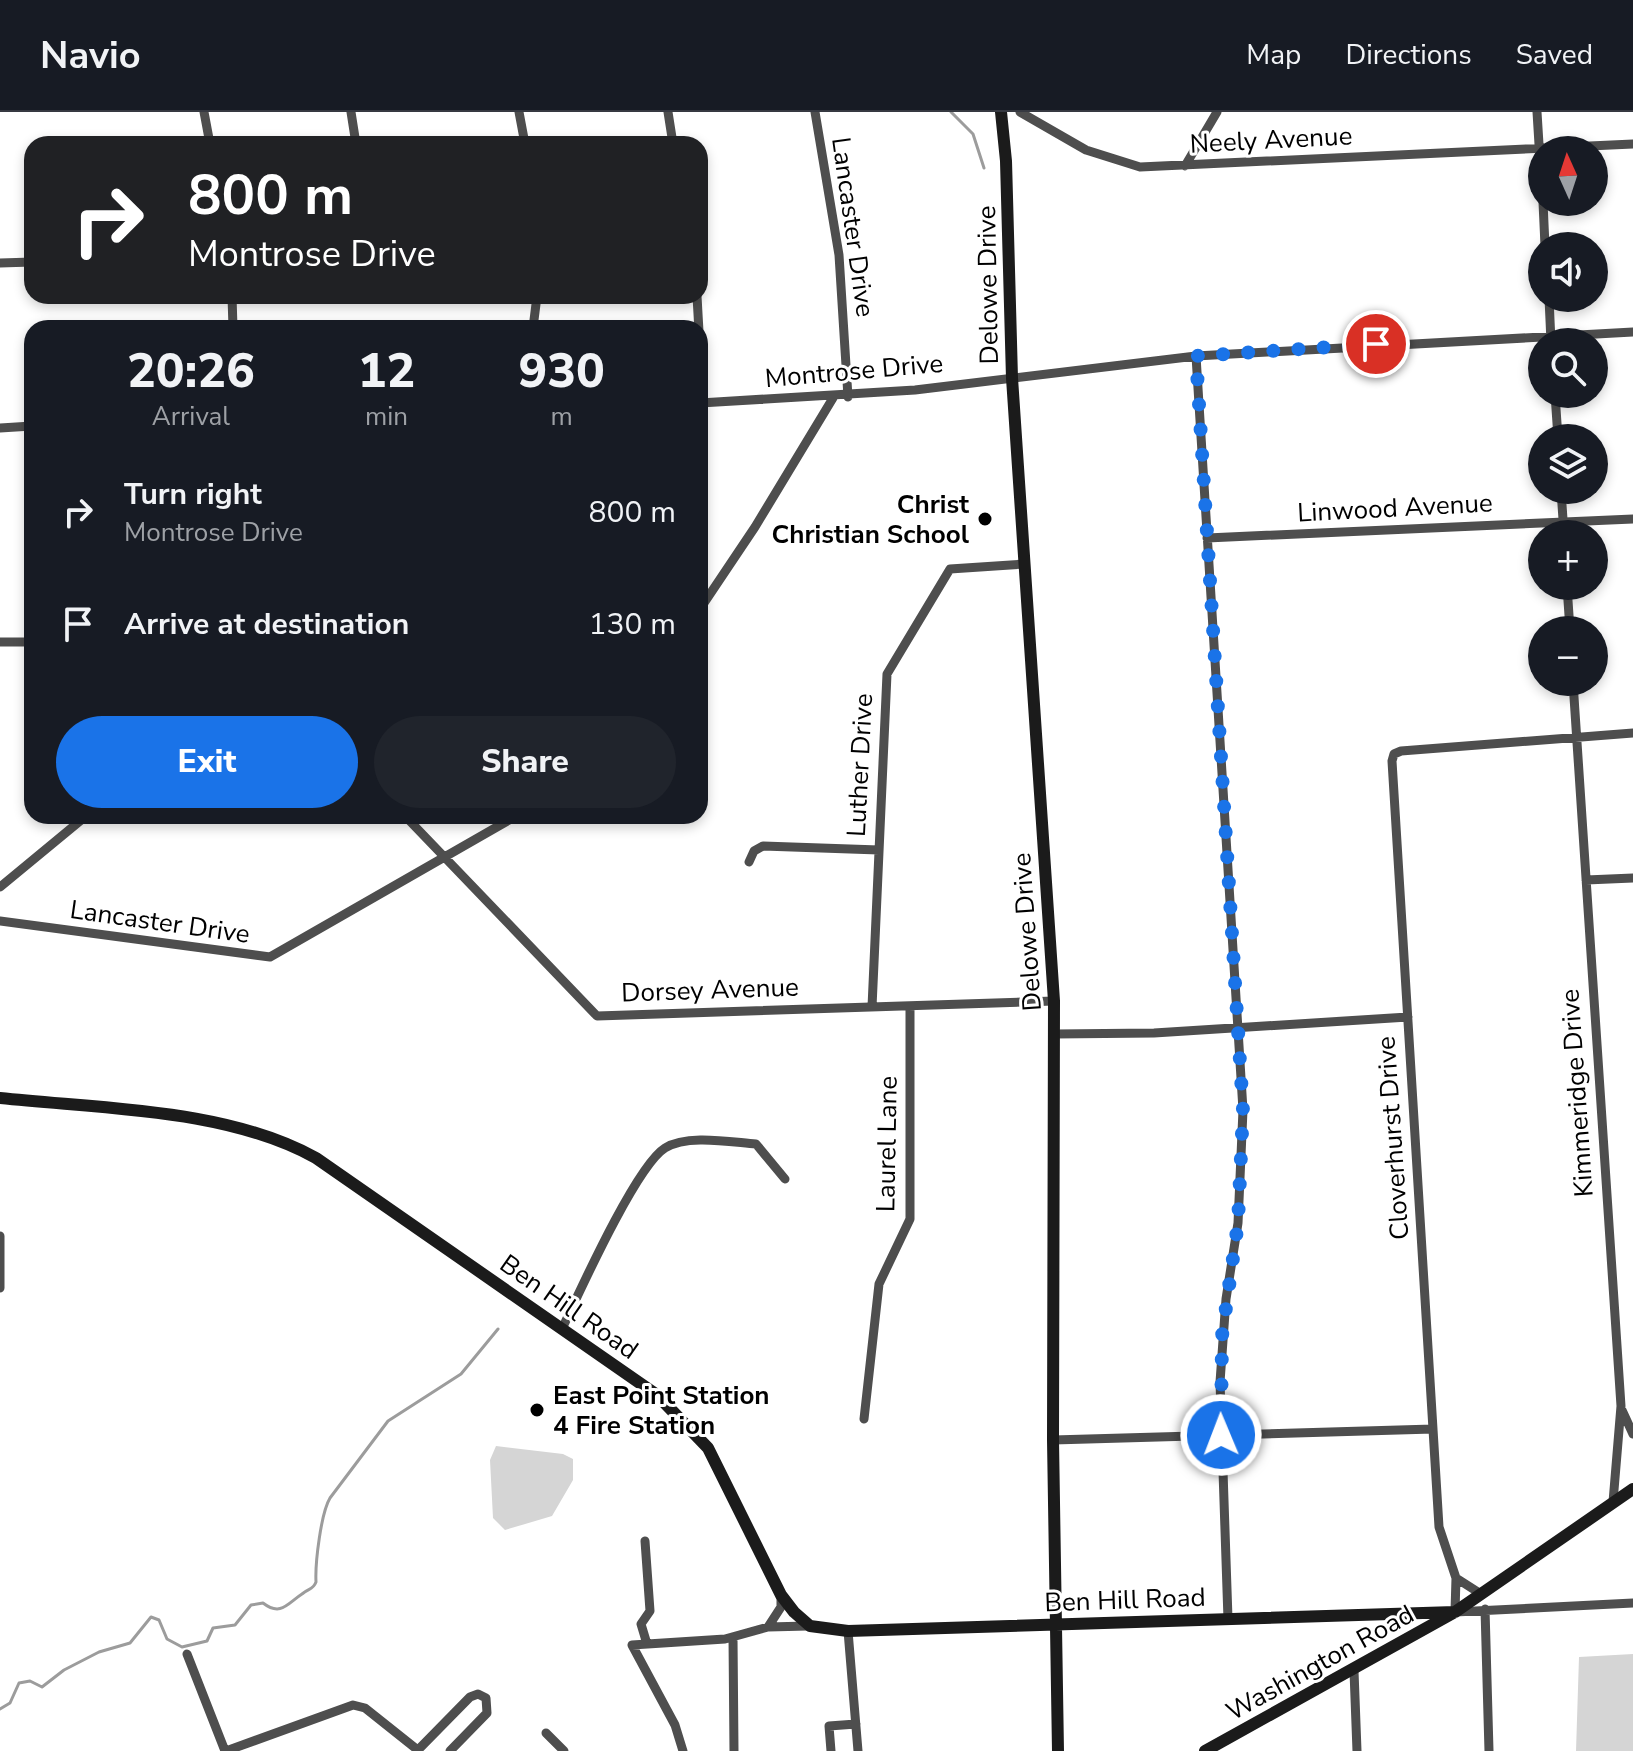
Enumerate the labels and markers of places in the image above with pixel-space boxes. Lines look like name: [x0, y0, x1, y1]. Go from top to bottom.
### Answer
pin: [1342, 310, 1410, 378]
place label: Christ Christian School: [772, 487, 970, 552]
marker: Christ Christian School: [976, 510, 994, 528]
place label: East Point Station 4 Fire Station: [553, 1378, 770, 1443]
marker: East Point Station 4 Fire Station: [528, 1401, 546, 1419]

